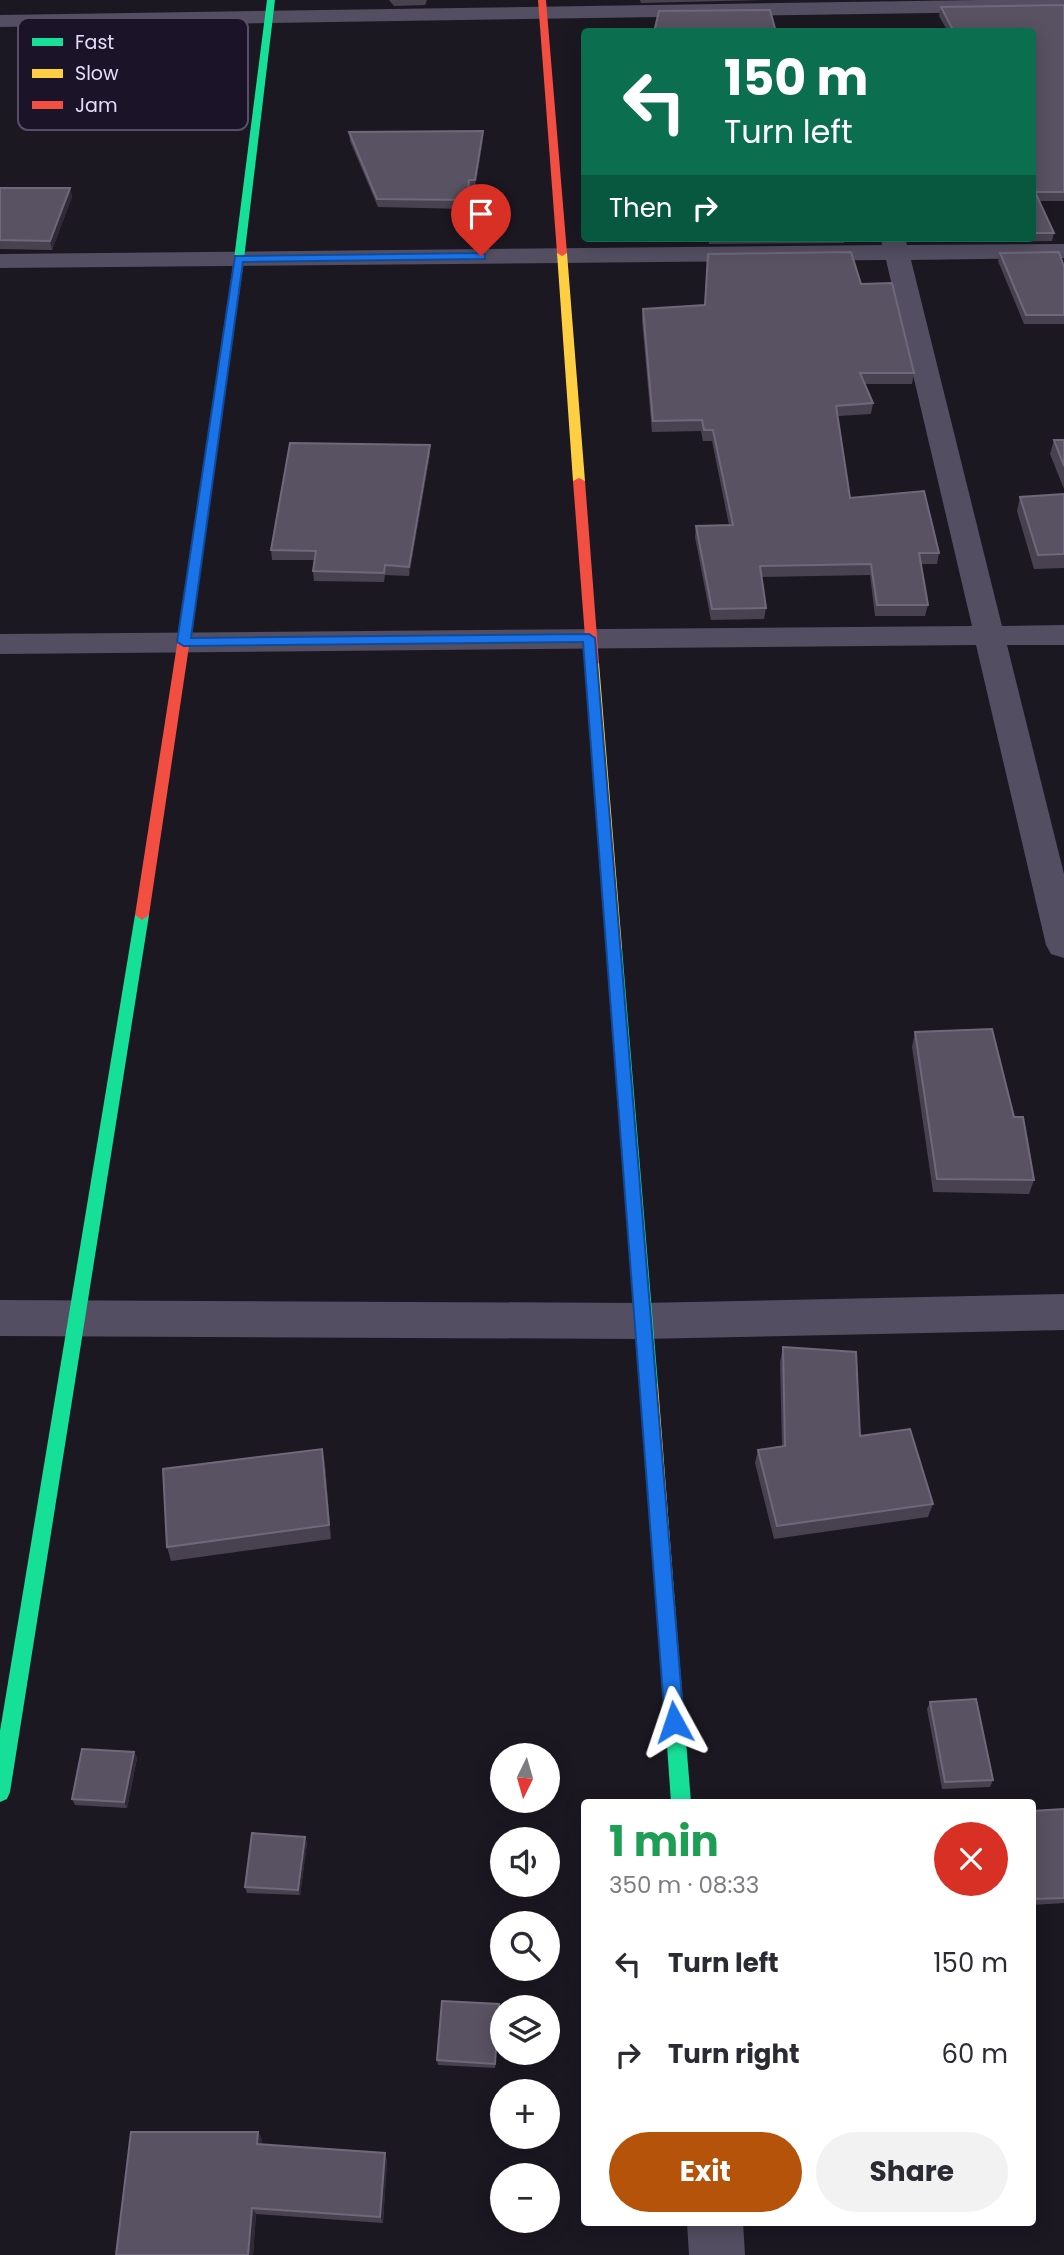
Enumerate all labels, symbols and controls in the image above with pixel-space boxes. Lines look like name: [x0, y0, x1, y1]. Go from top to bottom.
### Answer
legend: [18, 18, 248, 130]
text: Fast: [75, 29, 114, 56]
text: 150 m: [724, 44, 869, 112]
icon: left: [609, 56, 700, 147]
text: Slow: [75, 60, 119, 87]
text: Jam: [75, 92, 117, 119]
text: Turn left: [724, 109, 853, 154]
pin: [451, 184, 511, 256]
icon: right: [686, 189, 724, 227]
text: Then: [609, 190, 672, 226]
icon: arrive: [462, 195, 500, 233]
position arrow: [637, 1685, 711, 1759]
north arrow: [490, 1743, 560, 1813]
map controls: [490, 1743, 560, 2233]
text: 1 min: [609, 1812, 719, 1871]
button: close: [934, 1822, 1008, 1896]
button: sound: [490, 1827, 560, 1897]
text: 350 m · 08:33: [609, 1869, 759, 1901]
button: search: [490, 1911, 560, 1981]
icon: left: [609, 1945, 647, 1983]
text: Turn left: [668, 1945, 779, 1981]
text: 150 m: [933, 1945, 1008, 1981]
button: layers: [490, 1995, 560, 2065]
icon: right: [609, 2036, 647, 2074]
text: Turn right: [668, 2036, 800, 2072]
text: 60 m: [941, 2036, 1008, 2072]
button: +: [490, 2079, 560, 2149]
button: Exit: [609, 2132, 802, 2212]
button: Share: [816, 2132, 1008, 2212]
button: −: [490, 2163, 560, 2233]

